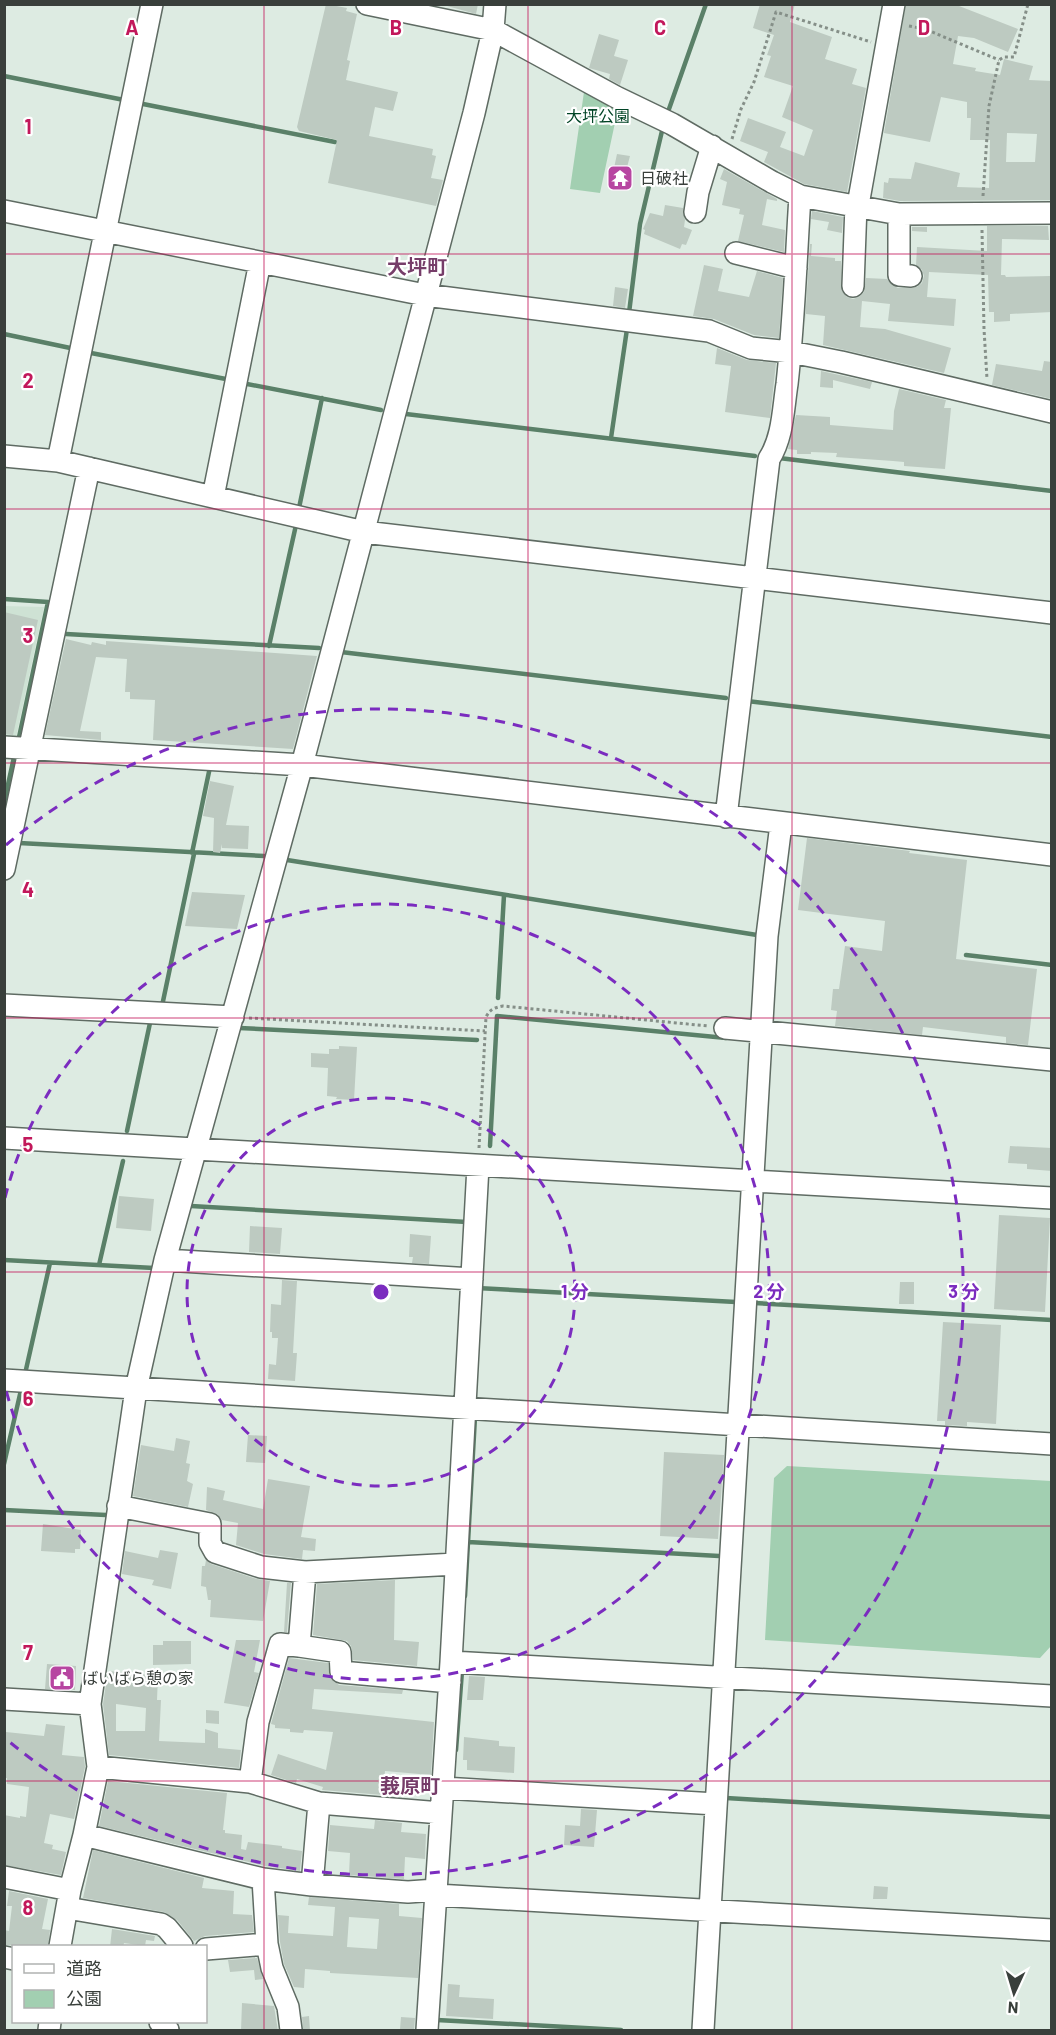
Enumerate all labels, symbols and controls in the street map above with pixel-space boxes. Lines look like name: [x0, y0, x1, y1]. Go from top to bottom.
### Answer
text: A: [125, 15, 139, 39]
text: B: [390, 15, 402, 39]
text: C: [654, 15, 666, 39]
text: D: [918, 15, 930, 39]
park label: 大坪公園: [566, 106, 630, 125]
text: 1: [24, 114, 32, 138]
temple icon: 日破社: [605, 163, 635, 193]
place label: 日破社: [640, 168, 688, 187]
district label: 大坪町: [387, 254, 447, 278]
text: 2: [22, 368, 34, 392]
text: 3: [23, 623, 33, 647]
text: 4: [22, 877, 34, 901]
text: 5: [23, 1132, 34, 1156]
text: 1 分: [561, 1280, 589, 1302]
text: 2 分: [753, 1280, 785, 1302]
text: 3 分: [948, 1280, 980, 1302]
centre of rings: [371, 1282, 391, 1302]
text: 6: [23, 1386, 34, 1410]
text: 7: [23, 1640, 33, 1664]
public building icon: ばいばら憩の家: [47, 1663, 77, 1693]
place label: ばいばら憩の家: [82, 1668, 194, 1687]
district label: 莪原町: [380, 1773, 440, 1797]
text: 8: [23, 1895, 34, 1919]
legend: [12, 1945, 207, 2023]
text: 道路: [66, 1957, 102, 1979]
north arrow: [984, 1963, 1044, 2023]
text: 公園: [66, 1987, 102, 2009]
text: N: [1007, 1999, 1019, 2018]

